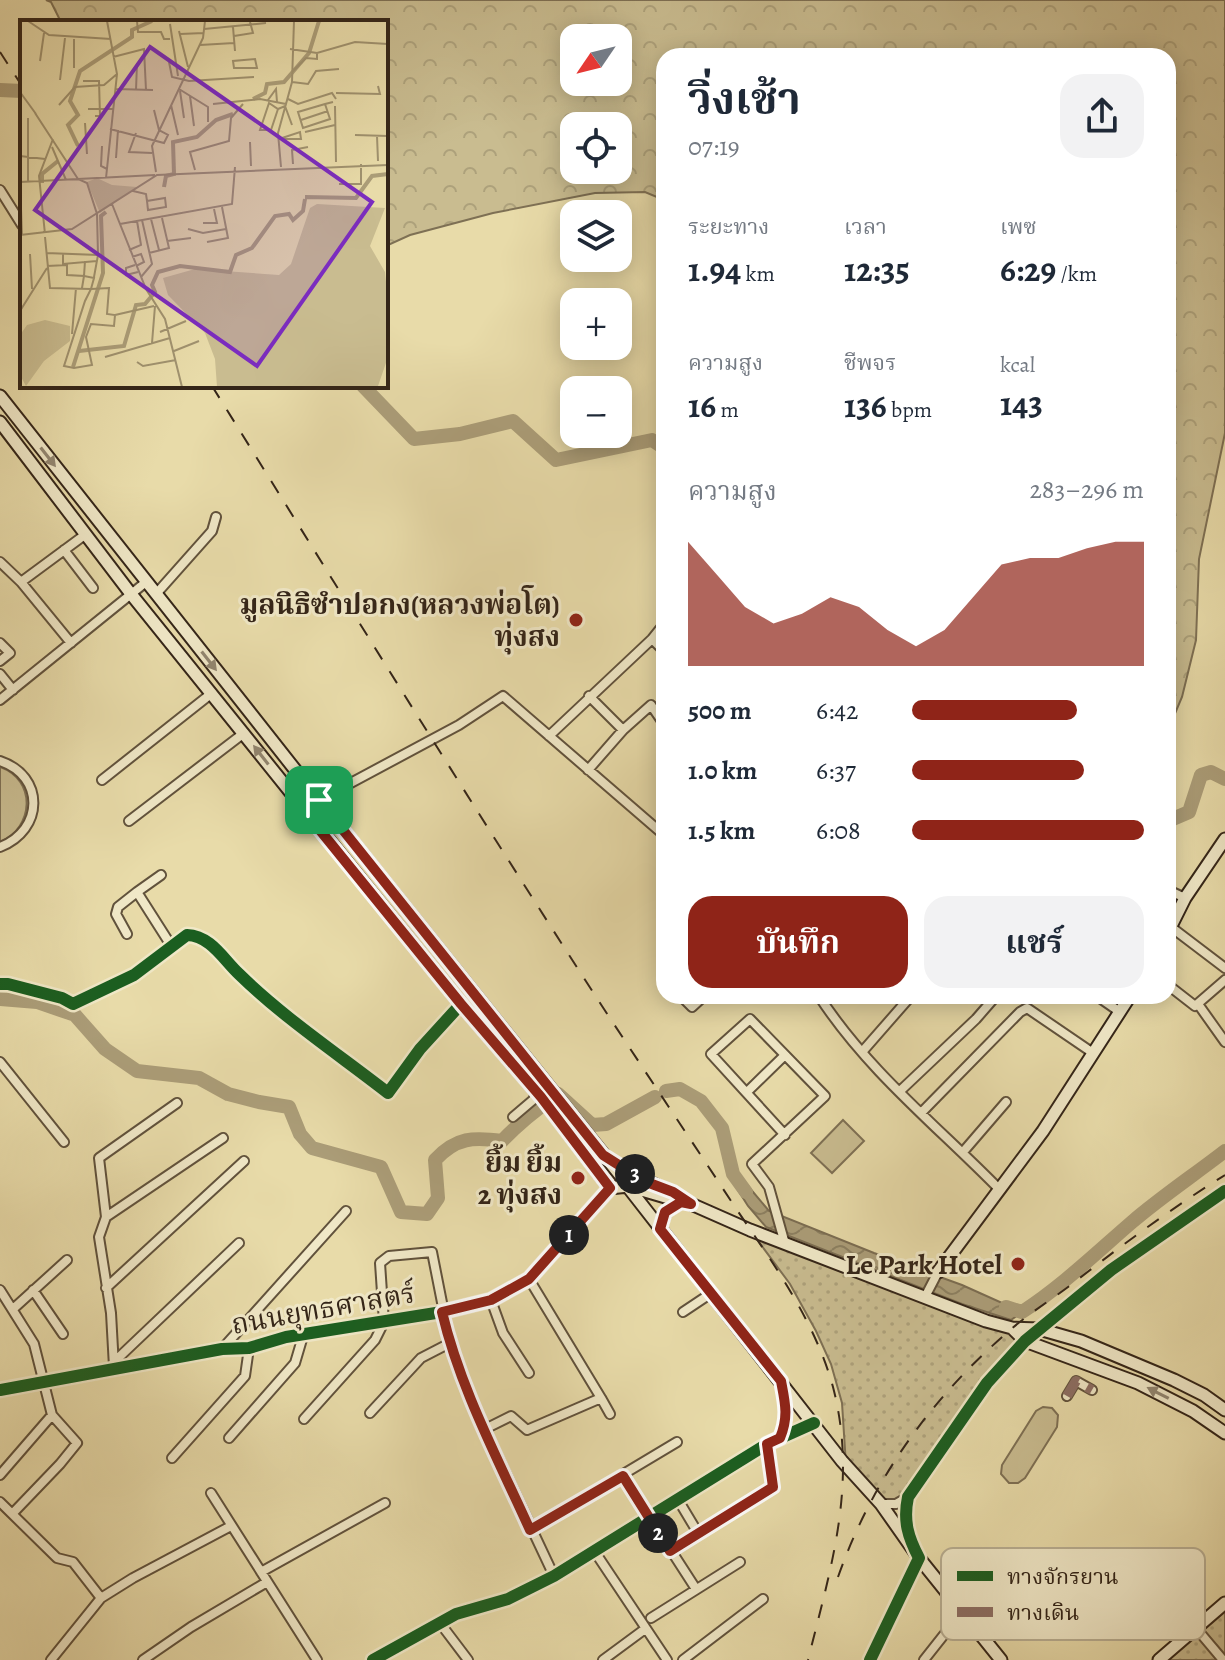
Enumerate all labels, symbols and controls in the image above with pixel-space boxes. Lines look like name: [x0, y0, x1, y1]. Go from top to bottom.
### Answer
inset map: [20, 20, 388, 388]
north arrow: [560, 24, 632, 96]
map controls: [560, 24, 632, 448]
text: วิ่งเช้า: [688, 69, 801, 129]
button: share: [1060, 74, 1144, 158]
button: locate: [560, 112, 632, 184]
text: 07:19: [688, 129, 740, 164]
button: layers: [560, 200, 632, 272]
text: ระยะทาง: [688, 212, 769, 242]
text: เวลา: [844, 212, 887, 242]
text: เพซ: [1000, 212, 1037, 242]
text: 1.94: [688, 246, 741, 293]
text: 12:35: [844, 246, 910, 293]
text: 6:29: [1000, 246, 1056, 293]
text: km: [741, 259, 775, 289]
text: /km: [1056, 259, 1097, 289]
button: +: [560, 288, 632, 360]
text: ความสูง: [688, 348, 763, 378]
text: ชีพจร: [844, 348, 896, 378]
text: kcal: [1000, 350, 1035, 380]
button: −: [560, 376, 632, 448]
text: 143: [1000, 380, 1043, 427]
text: 16: [688, 382, 716, 429]
text: 136: [844, 382, 887, 429]
text: m: [716, 395, 739, 425]
text: bpm: [887, 395, 932, 425]
one-way arrow: [40, 447, 56, 467]
text: 283–296 m: [1029, 472, 1144, 507]
text: ความสูง: [688, 474, 777, 509]
place label: มูลนิธิซำปอกง(หลวงพ่อโต) ทุ่งสง: [240, 585, 560, 656]
marker: มูลนิธิซำปอกง(หลวงพ่อโต) ทุ่งสง: [567, 611, 585, 629]
one-way arrow: [201, 651, 217, 671]
text: 500 m: [688, 693, 752, 728]
text: 6:42: [816, 693, 858, 728]
one-way arrow: [253, 744, 269, 765]
text: 1.0 km: [688, 753, 757, 788]
text: 6:37: [816, 753, 856, 788]
pin: [285, 766, 353, 834]
icon: arrive: [297, 778, 341, 822]
text: 1.5 km: [688, 813, 755, 848]
text: 6:08: [816, 813, 861, 848]
button: บันทึก: [688, 896, 908, 988]
button: แชร์: [924, 896, 1144, 988]
place label: ยิ้ม ยิ้ม 2 ทุ่งสง: [478, 1143, 562, 1214]
pin: 3: [615, 1154, 655, 1194]
text: 3: [630, 1159, 640, 1189]
marker: ยิ้ม ยิ้ม 2 ทุ่งสง: [569, 1169, 587, 1187]
pin: 1: [549, 1215, 589, 1255]
text: 1: [565, 1220, 573, 1250]
place label: Le Park Hotel: [845, 1246, 1003, 1284]
marker: Le Park Hotel: [1009, 1255, 1027, 1273]
street label: ถนนยุทธศาสตร์: [228, 1274, 419, 1344]
one-way arrow: [1147, 1386, 1170, 1400]
pin: 2: [638, 1513, 678, 1553]
text: 2: [653, 1518, 663, 1548]
legend: [941, 1548, 1205, 1640]
text: ทางจักรยาน: [1007, 1562, 1119, 1592]
text: ทางเดิน: [1007, 1598, 1079, 1628]

